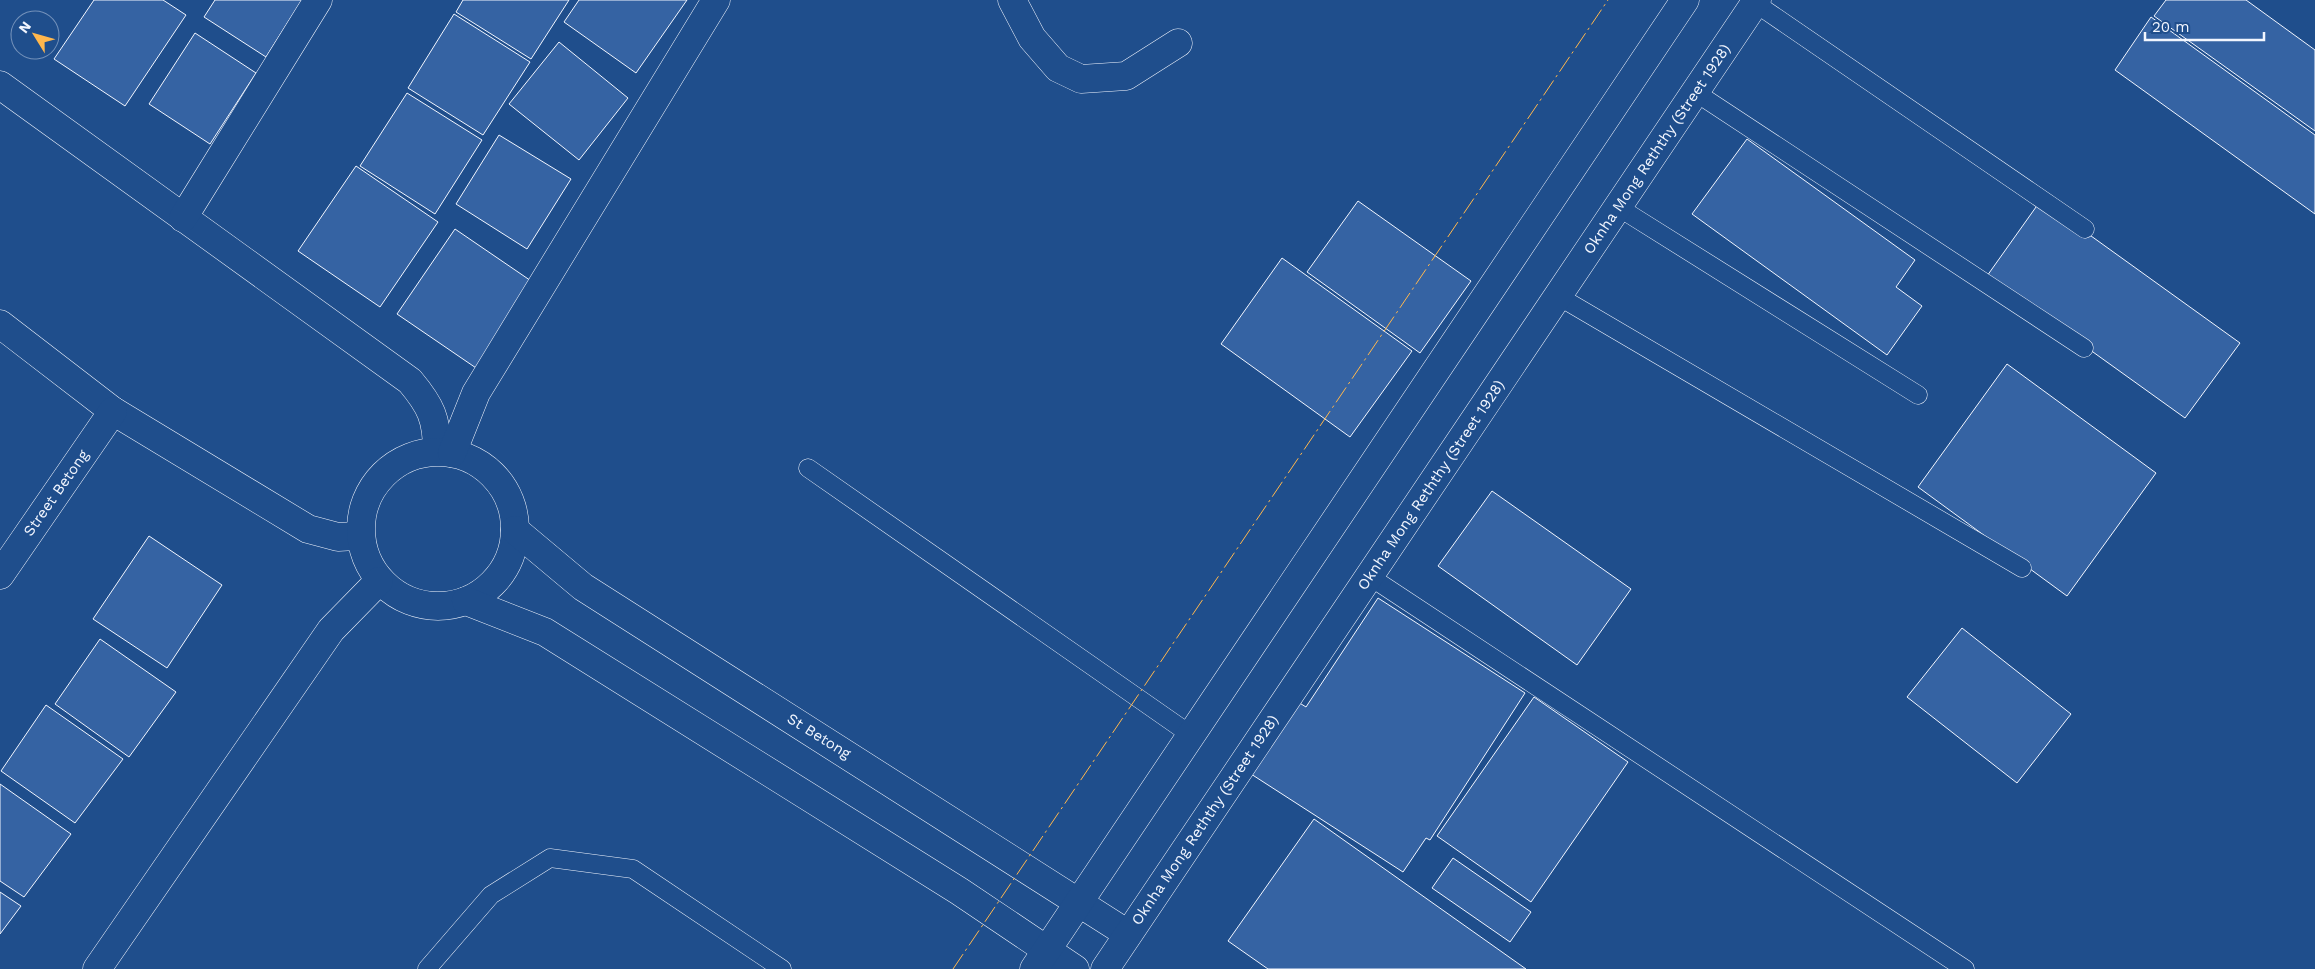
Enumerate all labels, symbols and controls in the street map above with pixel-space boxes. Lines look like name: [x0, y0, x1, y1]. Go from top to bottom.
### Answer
north arrow: [10, 10, 60, 60]
scale bar: [2145, 10, 2264, 42]
text: N: [15, 18, 34, 36]
text: 20 m: [2152, 18, 2190, 36]
street label: Oknha Mong Reththy (Street 1928): [1580, 40, 1734, 258]
street label: Oknha Mong Reththy (Street 1928): [1354, 376, 1508, 594]
street label: Street Betong: [20, 446, 92, 540]
street label: St Betong: [784, 709, 854, 763]
street label: Oknha Mong Reththy (Street 1928): [1128, 711, 1282, 929]

